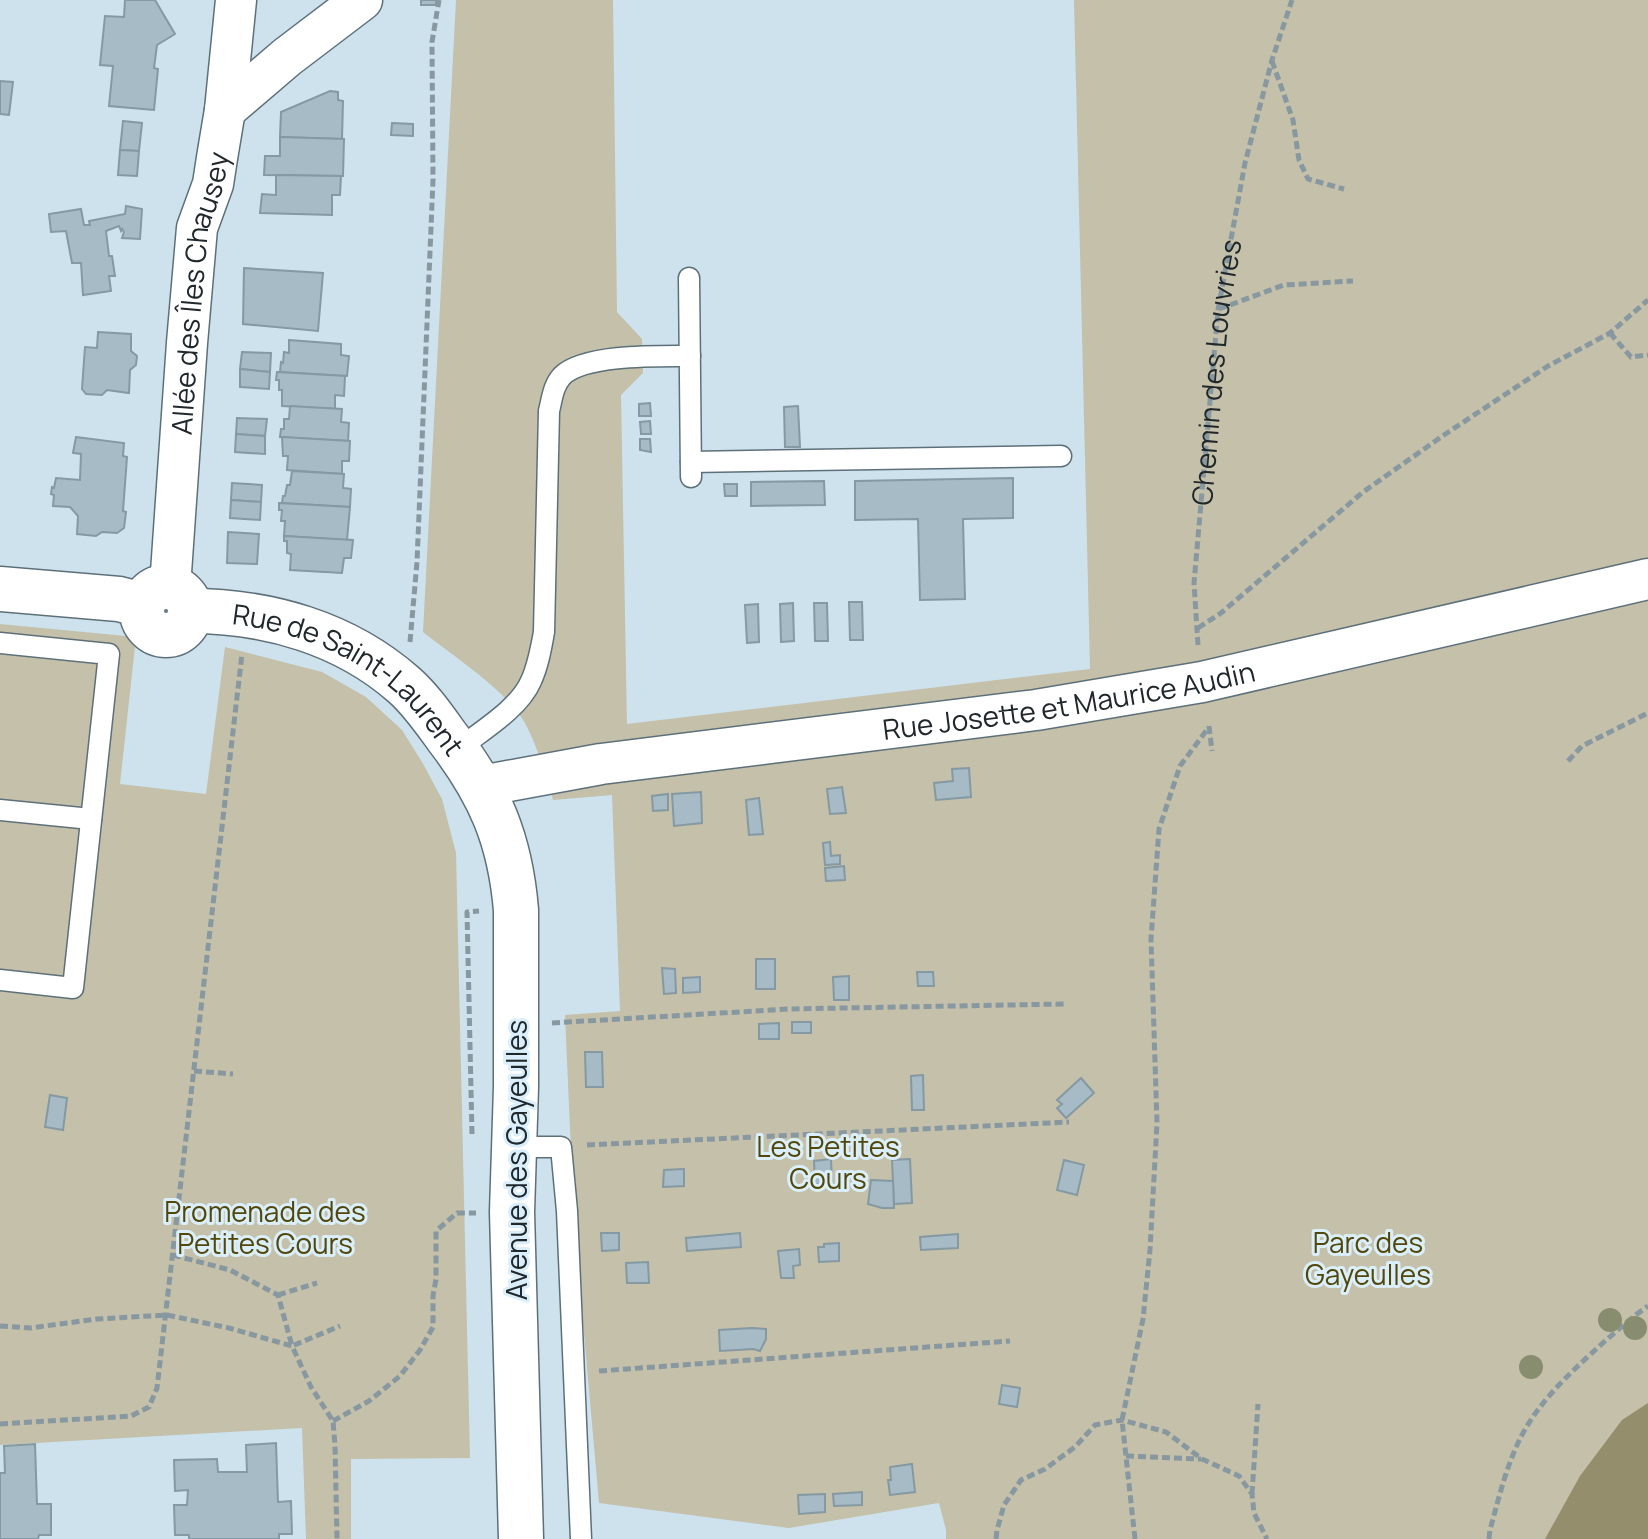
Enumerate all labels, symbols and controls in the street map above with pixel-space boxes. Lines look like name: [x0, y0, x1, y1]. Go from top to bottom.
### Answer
street label: Allée des Îles Chausey: [162, 149, 237, 436]
street label: Chemin des Louvries: [1182, 236, 1250, 507]
street label: Rue de Saint-Laurent: [230, 594, 473, 763]
street label: Rue Josette et Maurice Audin: [880, 651, 1258, 748]
street label: Avenue des Gayeulles: [497, 1020, 535, 1300]
park label: Les Petites Cours: [756, 1127, 900, 1197]
park label: Promenade des Petites Cours: [164, 1192, 366, 1262]
park label: Parc des Gayeulles: [1305, 1223, 1431, 1293]

